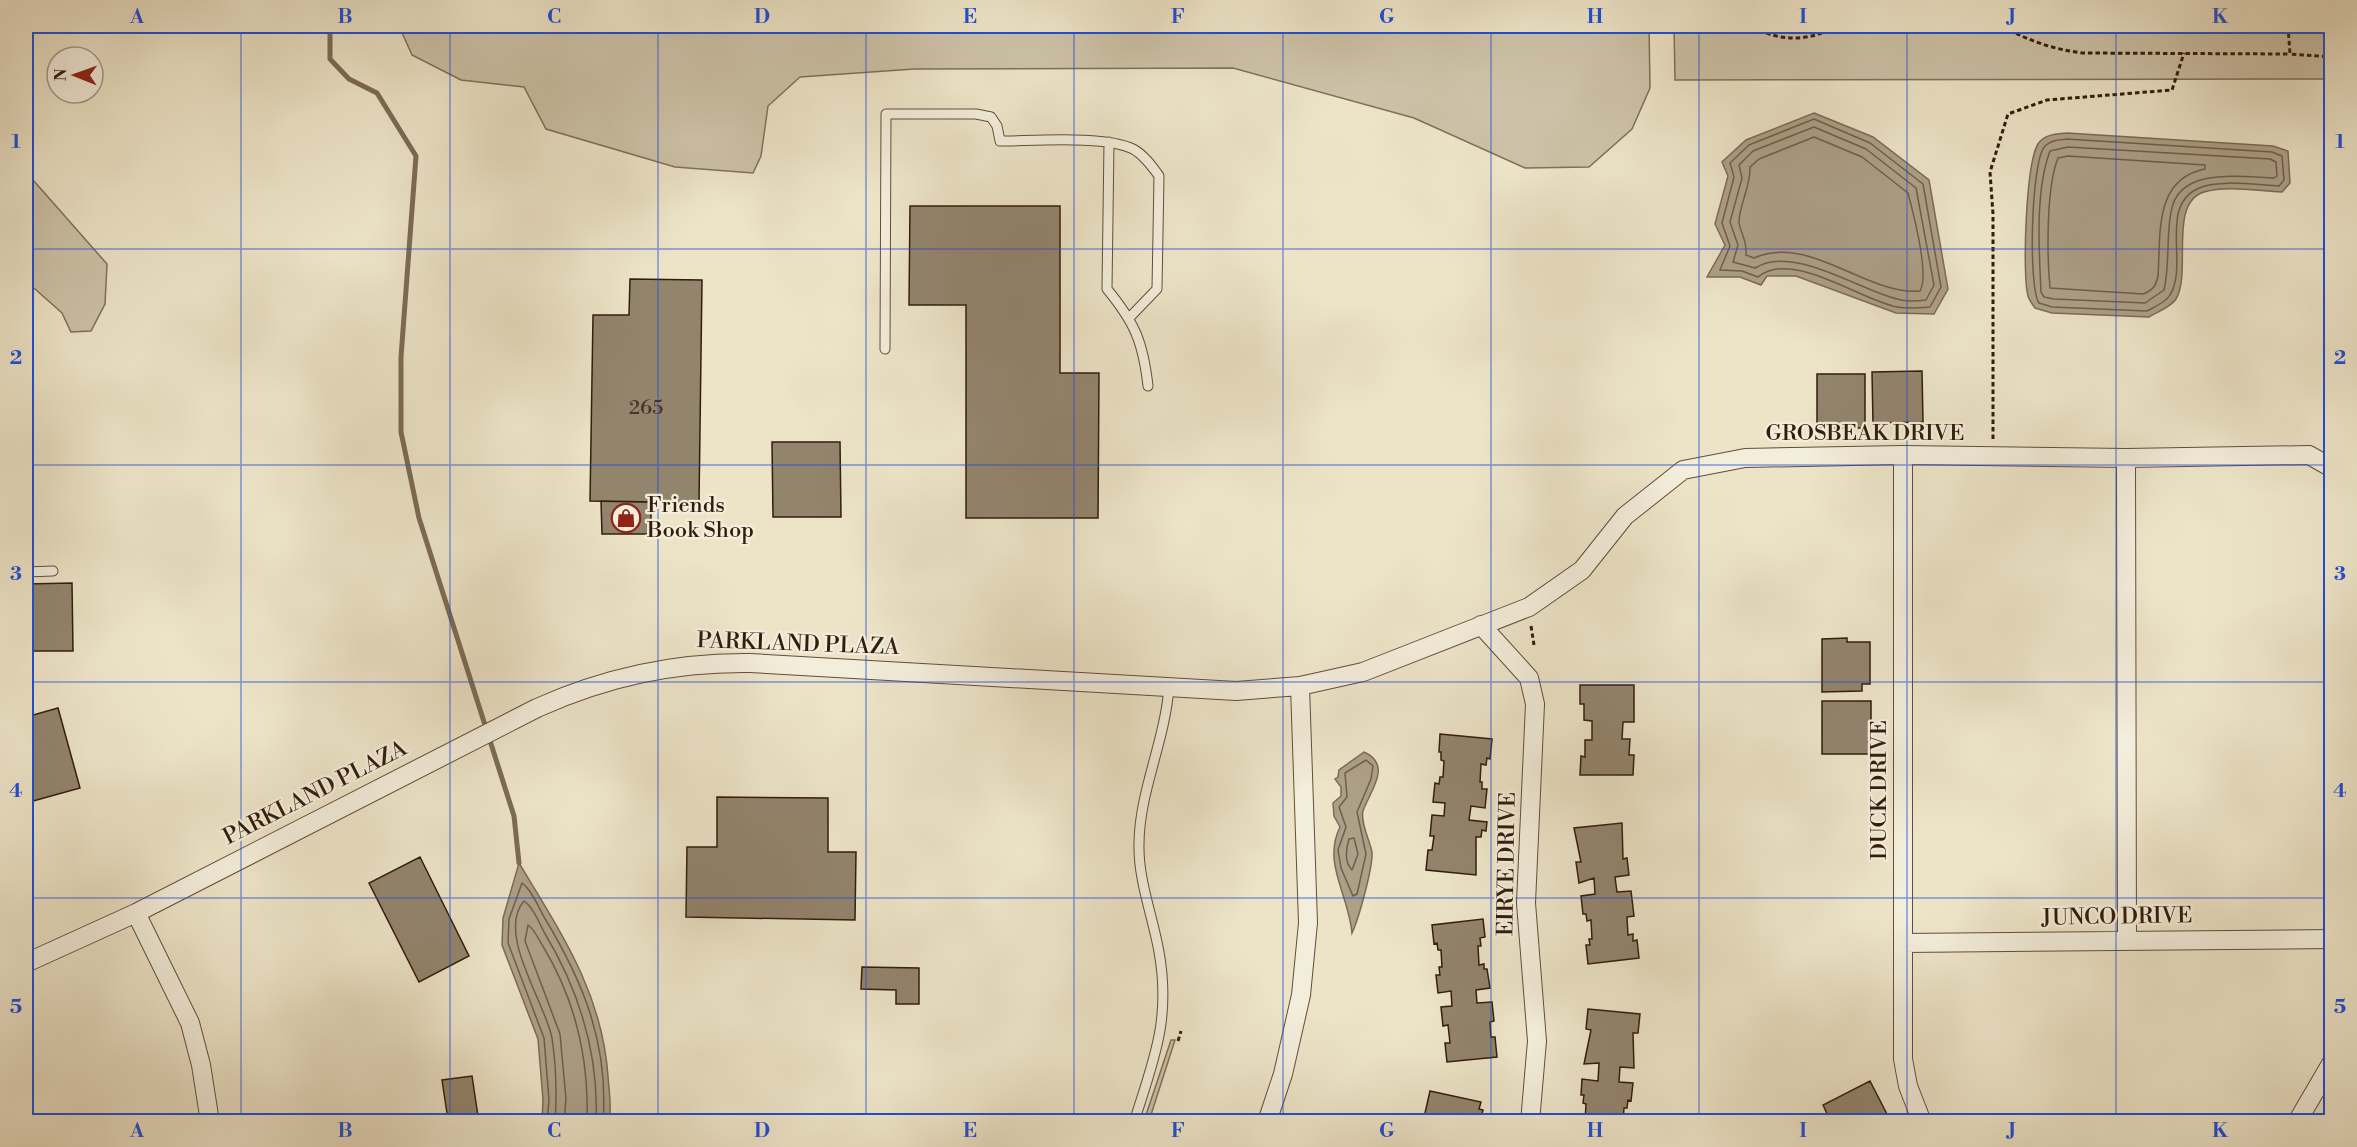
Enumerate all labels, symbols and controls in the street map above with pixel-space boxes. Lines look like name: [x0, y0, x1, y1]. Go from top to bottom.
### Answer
text: A: [129, 5, 145, 30]
text: B: [337, 5, 353, 30]
text: C: [547, 5, 561, 30]
text: D: [754, 5, 770, 30]
text: E: [963, 5, 977, 30]
text: F: [1171, 5, 1185, 30]
text: G: [1379, 5, 1395, 30]
text: H: [1587, 5, 1604, 30]
text: I: [1799, 5, 1807, 30]
text: J: [2005, 5, 2016, 30]
text: K: [2212, 5, 2229, 30]
north arrow: [45, 45, 105, 105]
text: N: [51, 68, 71, 81]
text: 1: [11, 130, 21, 155]
text: 1: [2335, 130, 2345, 155]
text: 2: [10, 346, 22, 371]
text: 2: [2334, 346, 2346, 371]
house number: 265: [629, 396, 663, 421]
street label: GROSBEAK DRIVE: [1766, 420, 1964, 447]
place label: Friends Book Shop: [646, 492, 754, 544]
shop icon: Friends Book Shop: [610, 502, 642, 534]
text: 3: [10, 562, 22, 587]
text: 3: [2334, 562, 2346, 587]
street label: PARKLAND PLAZA: [696, 627, 901, 661]
street label: DUCK DRIVE: [1866, 720, 1893, 860]
street label: PARKLAND PLAZA: [219, 735, 412, 851]
text: 4: [9, 779, 23, 804]
text: 4: [2333, 779, 2347, 804]
street label: EIRYE DRIVE: [1492, 792, 1522, 936]
street label: JUNCO DRIVE: [2040, 902, 2193, 932]
text: 5: [10, 995, 22, 1020]
text: 5: [2334, 995, 2346, 1020]
text: A: [129, 1119, 145, 1144]
text: B: [337, 1119, 353, 1144]
text: C: [547, 1119, 561, 1144]
text: D: [754, 1119, 770, 1144]
text: E: [963, 1119, 977, 1144]
text: F: [1171, 1119, 1185, 1144]
text: G: [1379, 1119, 1395, 1144]
text: H: [1587, 1119, 1604, 1144]
text: I: [1799, 1119, 1807, 1144]
text: J: [2005, 1119, 2016, 1144]
text: K: [2212, 1119, 2229, 1144]

